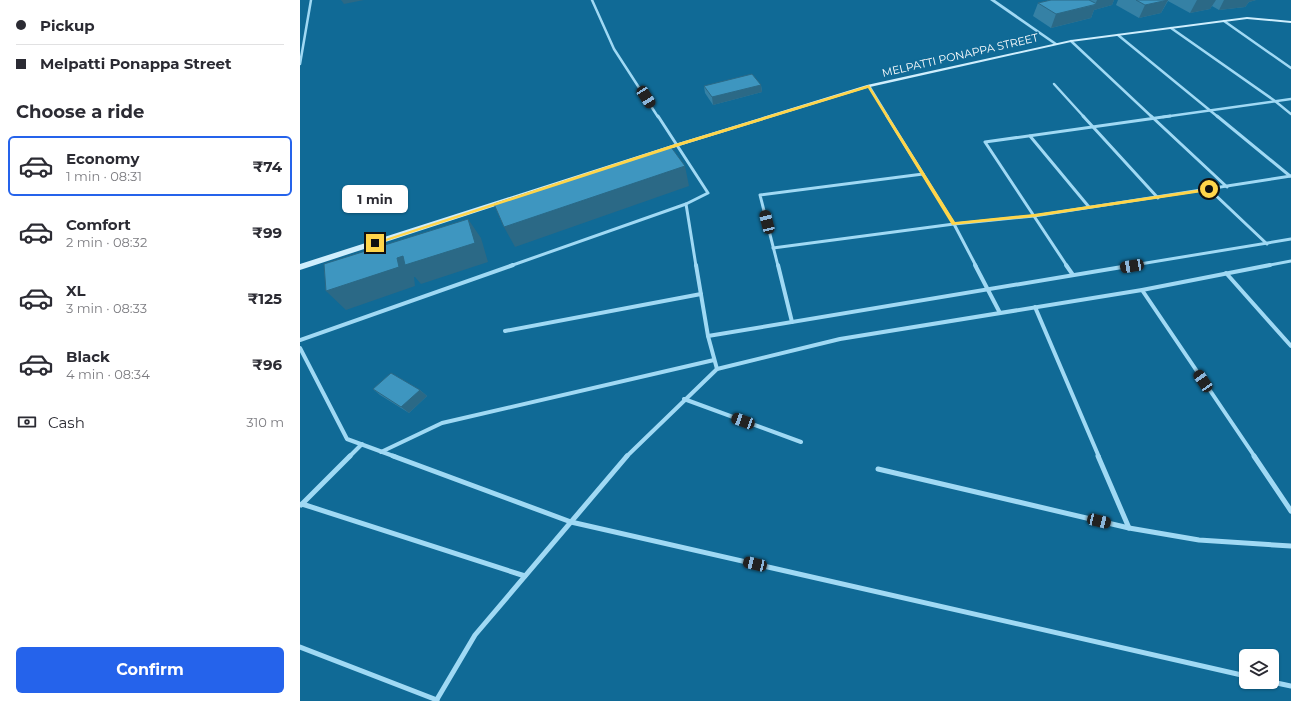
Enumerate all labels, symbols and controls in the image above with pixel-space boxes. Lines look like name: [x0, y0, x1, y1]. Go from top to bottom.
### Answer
text: Pickup: [40, 16, 95, 35]
street label: MELPATTI PONAPPA STREET: [880, 30, 1040, 80]
text: Melpatti Ponappa Street: [40, 54, 232, 73]
car: [634, 84, 658, 110]
text: Choose a ride: [16, 101, 144, 123]
icon: car: [18, 148, 54, 184]
text: Economy: [66, 149, 139, 168]
text: ₹74: [252, 157, 282, 176]
text: 1 min · 08:31: [66, 168, 142, 184]
route start: [1200, 180, 1218, 198]
callout: 1 min: [342, 185, 408, 213]
text: 1 min: [357, 191, 393, 207]
car: [758, 209, 776, 235]
icon: car: [18, 214, 54, 250]
text: Comfort: [66, 215, 131, 234]
text: ₹99: [252, 223, 282, 242]
text: 2 min · 08:32: [66, 234, 147, 250]
route end: [366, 234, 384, 252]
car: [1119, 258, 1145, 274]
icon: car: [18, 280, 54, 316]
text: XL: [66, 281, 85, 300]
text: ₹125: [247, 289, 282, 308]
text: 3 min · 08:33: [66, 300, 147, 316]
icon: car: [18, 346, 54, 382]
text: Black: [66, 347, 110, 366]
text: ₹96: [252, 355, 282, 374]
text: 4 min · 08:34: [66, 366, 150, 382]
car: [1191, 368, 1215, 394]
icon: cash: [16, 411, 38, 433]
car: [730, 411, 756, 431]
text: Cash: [48, 413, 85, 432]
text: 310 m: [246, 414, 284, 430]
car: [1086, 512, 1112, 530]
car: [742, 555, 768, 573]
button: Confirm: [16, 647, 284, 693]
map controls: [1239, 649, 1279, 689]
button: layers: [1239, 649, 1279, 689]

